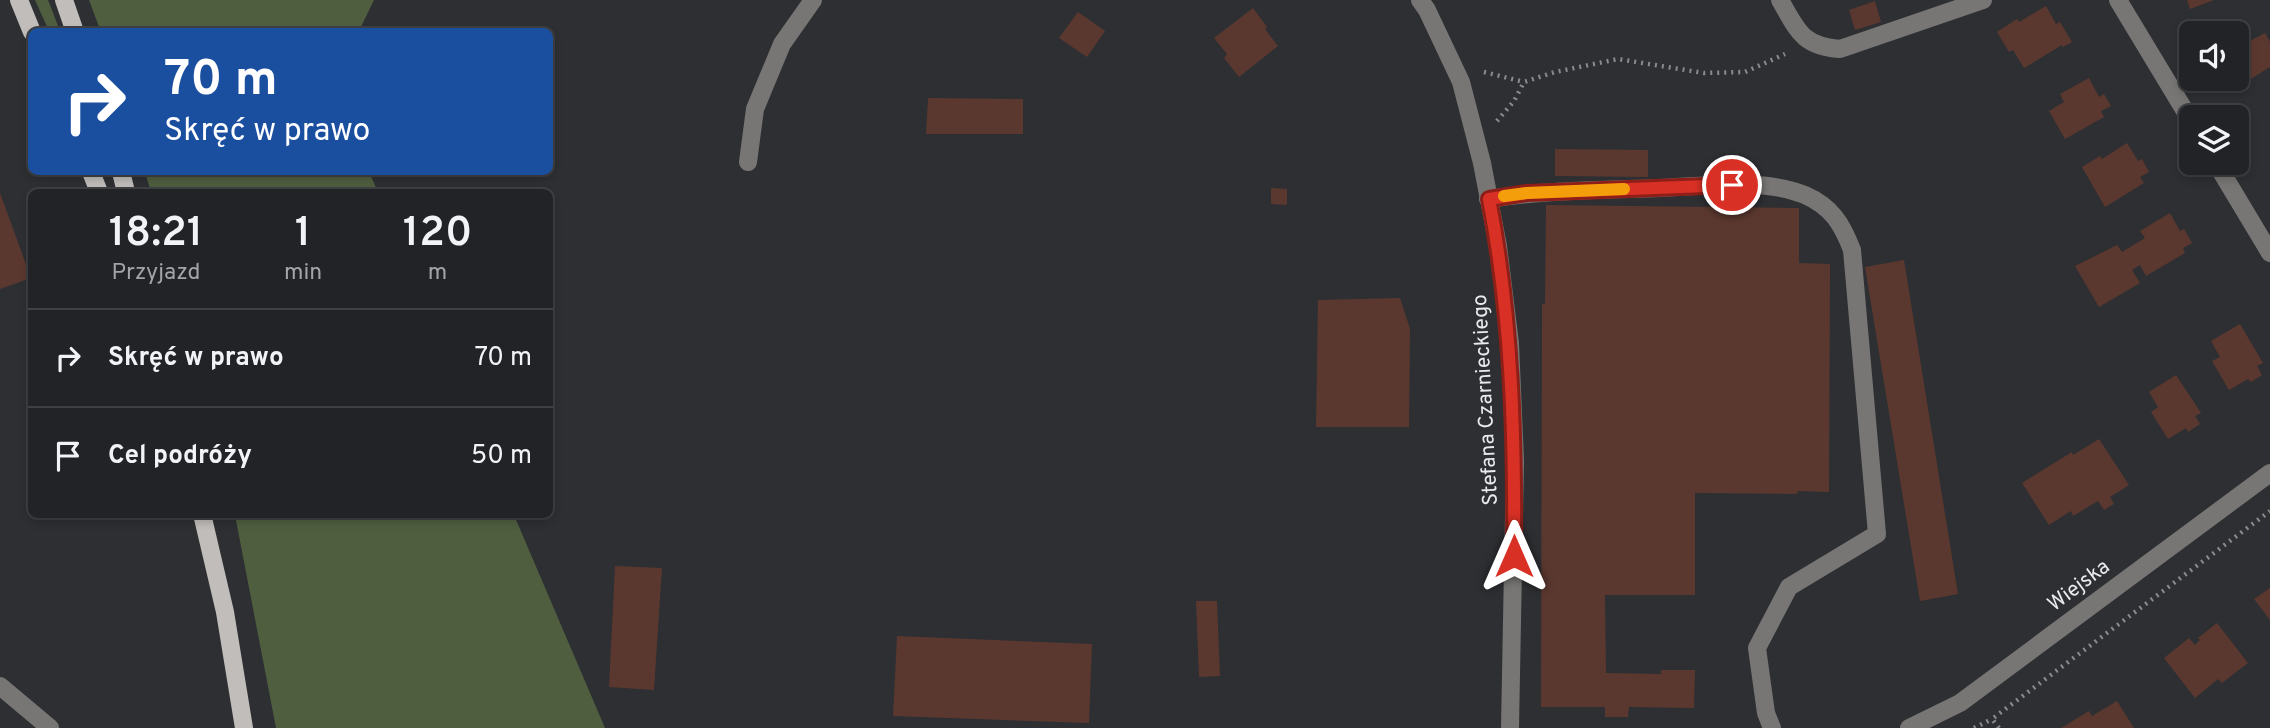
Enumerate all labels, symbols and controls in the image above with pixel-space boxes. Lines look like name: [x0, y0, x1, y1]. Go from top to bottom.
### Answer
map controls: [2179, 21, 2249, 175]
button: sound: [2179, 21, 2249, 91]
text: 70 m: [164, 51, 278, 113]
icon: right: [49, 56, 140, 147]
button: layers: [2179, 105, 2249, 175]
text: Skręć w prawo: [164, 112, 370, 152]
pin: [1702, 155, 1762, 215]
icon: arrive: [1713, 166, 1751, 204]
text: 18:21: [109, 208, 203, 261]
text: 1: [295, 208, 311, 261]
text: 120: [403, 208, 472, 261]
text: Przyjazd: [111, 259, 200, 288]
text: min: [284, 259, 322, 288]
text: m: [428, 259, 447, 288]
street label: Stefana Czarnieckiego: [1467, 294, 1505, 506]
icon: right: [49, 339, 87, 377]
text: Skręć w prawo: [108, 342, 284, 375]
text: 70 m: [474, 342, 532, 375]
icon: arrive: [49, 437, 87, 475]
text: Cel podróży: [108, 440, 252, 473]
text: 50 m: [471, 440, 532, 473]
position arrow: [1477, 519, 1551, 593]
street label: Wiejska: [2042, 554, 2116, 618]

